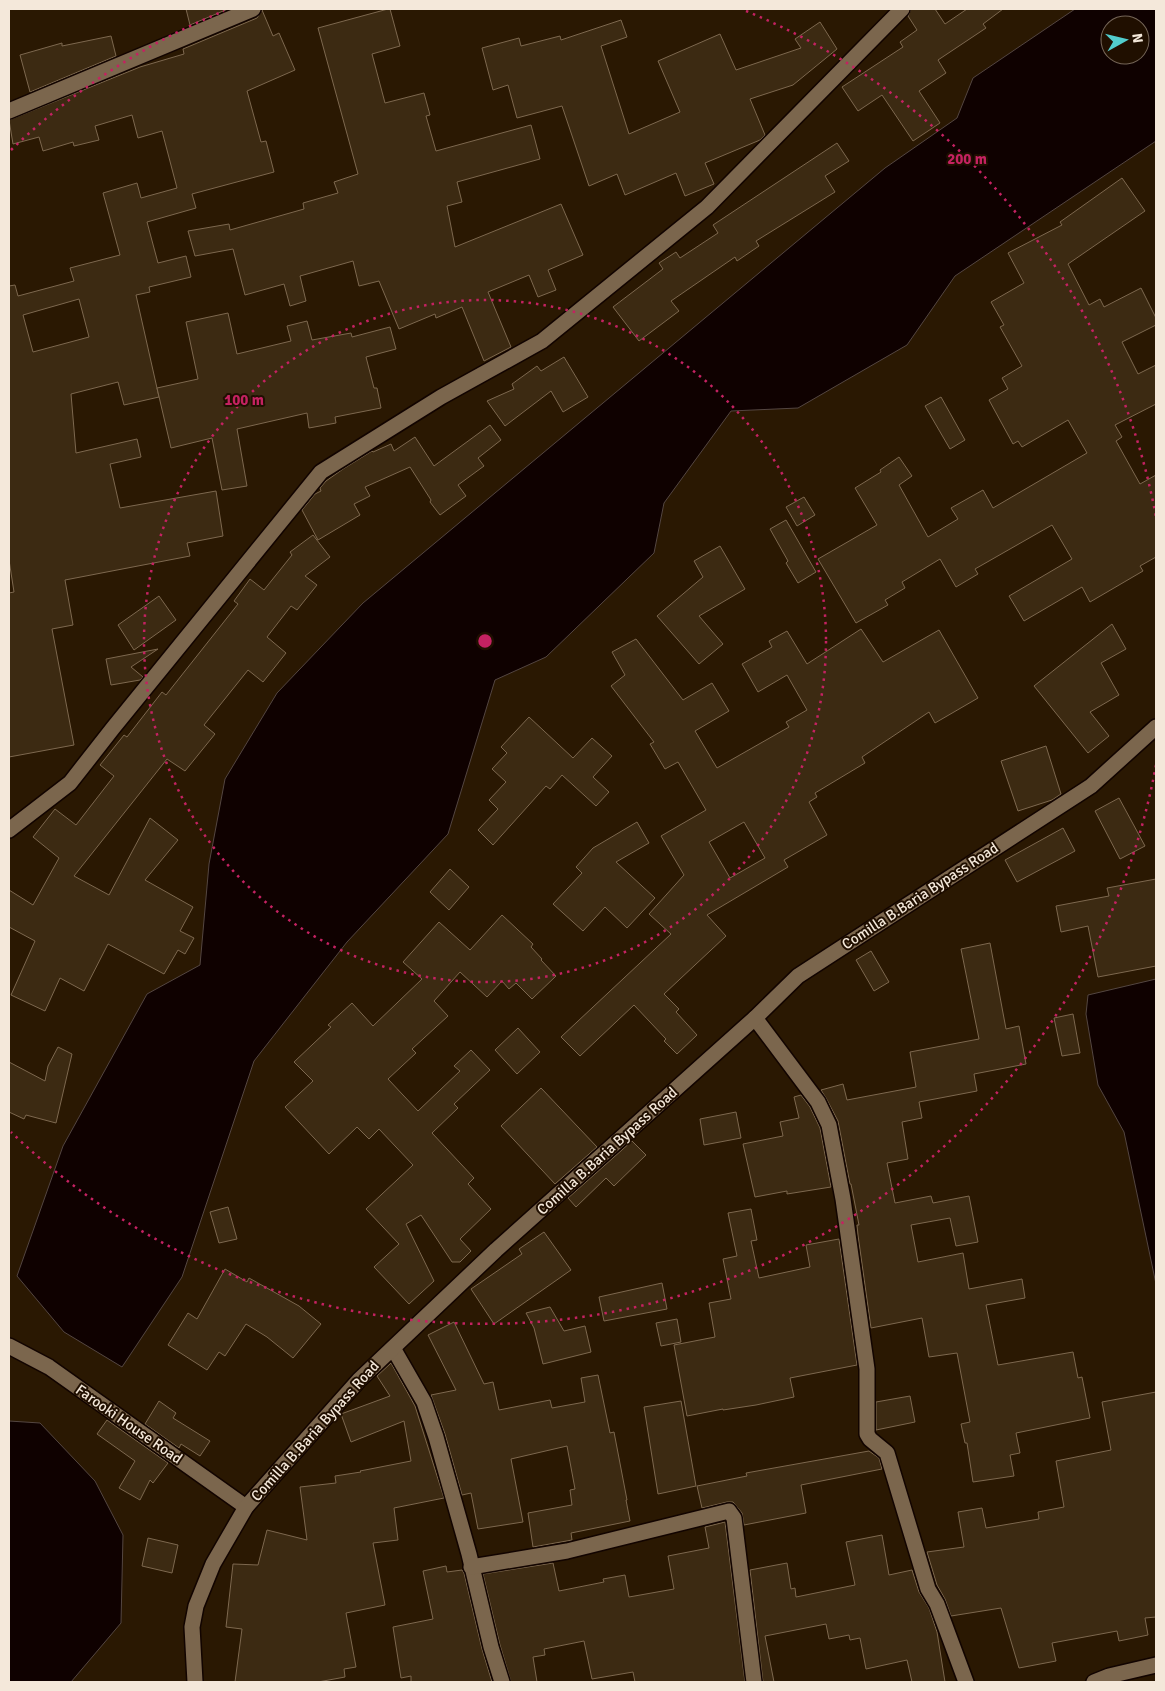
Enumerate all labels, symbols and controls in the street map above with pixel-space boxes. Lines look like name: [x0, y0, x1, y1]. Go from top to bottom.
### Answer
north arrow: [1100, 15, 1150, 65]
text: N: [1128, 32, 1146, 44]
text: 200 m: [947, 150, 987, 168]
text: 100 m: [224, 391, 264, 409]
centre of rings: [476, 632, 494, 650]
street label: Comilla B.Baria Bypass Road: [838, 839, 1002, 953]
street label: Comilla B.Baria Bypass Road: [533, 1083, 681, 1219]
street label: Comilla B.Baria Bypass Road: [247, 1357, 383, 1505]
street label: Farooki House Road: [72, 1380, 186, 1468]

